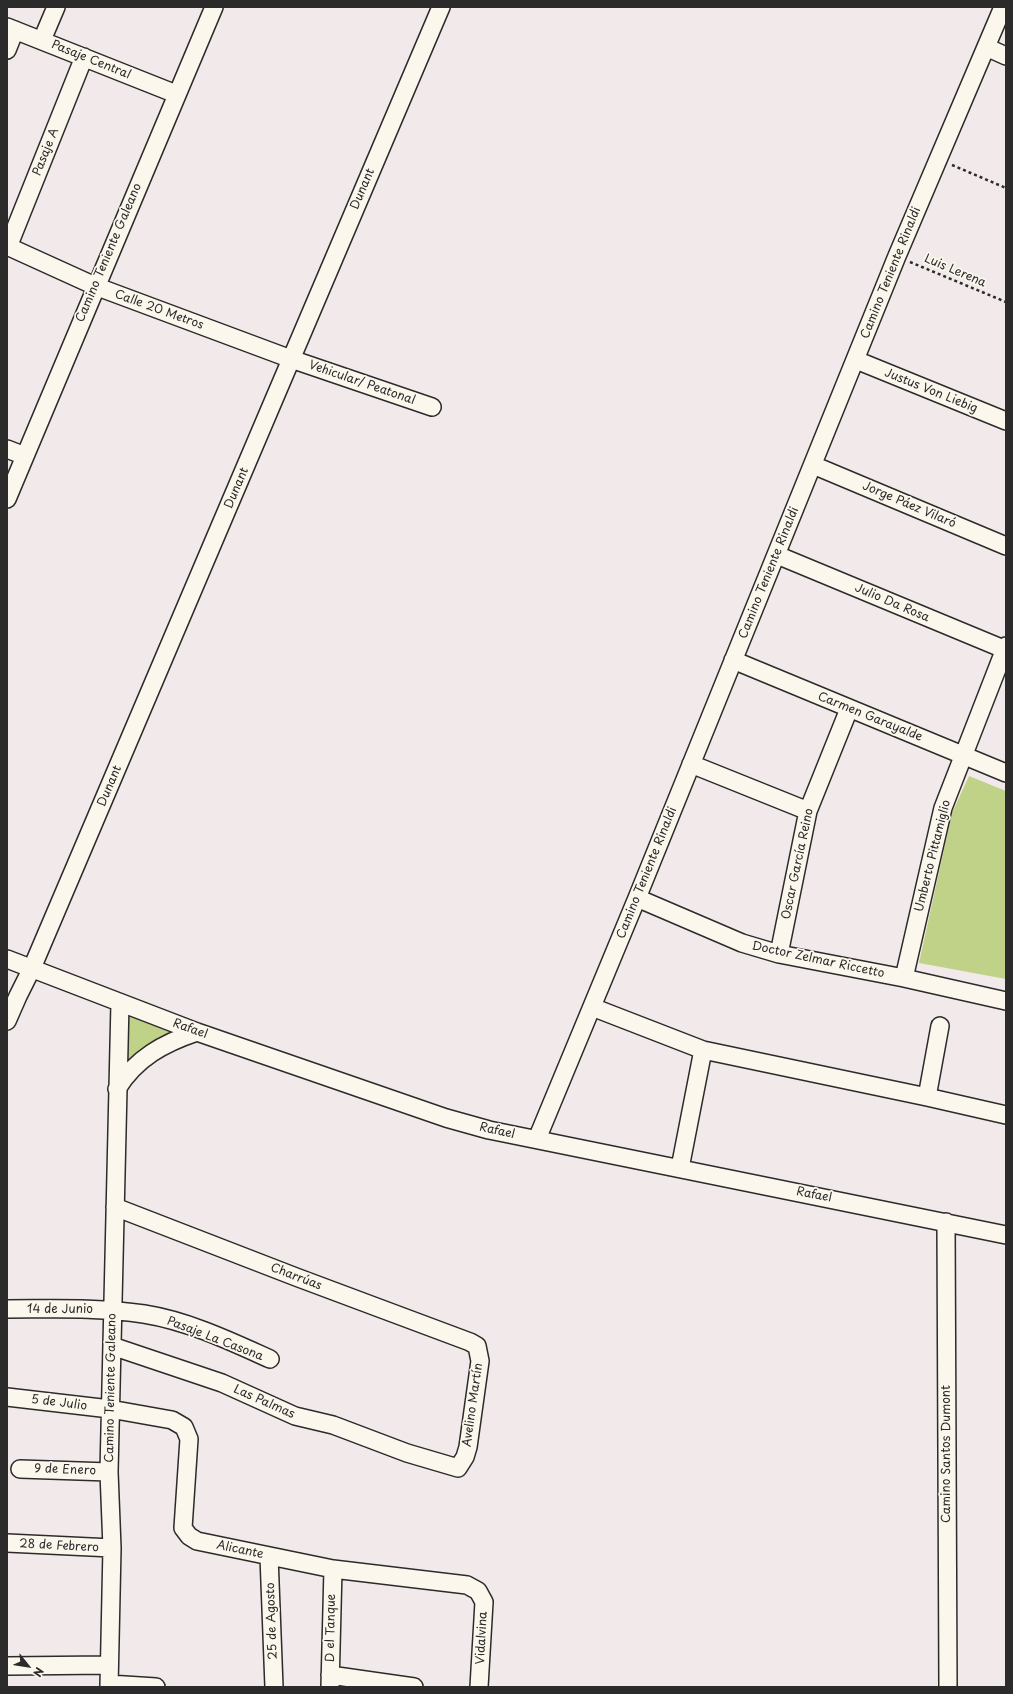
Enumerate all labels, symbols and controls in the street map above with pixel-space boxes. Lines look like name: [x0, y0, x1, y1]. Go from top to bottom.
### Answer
street label: Pasaje Central: [49, 38, 133, 82]
street label: Pasaje A: [30, 126, 62, 178]
street label: Dunant: [348, 166, 378, 212]
street label: Camino Teniente Galeano: [73, 181, 145, 325]
street label: Camino Teniente Rinaldi: [858, 205, 924, 341]
street label: Luis Lerena: [922, 252, 988, 290]
street label: Calle 20 Metros: [113, 287, 205, 333]
street label: Vehicular/ Peatonal: [307, 358, 417, 408]
street label: Justus Von Liebig: [882, 366, 980, 416]
street label: Dunant: [222, 465, 252, 511]
street label: Jorge Páez Vilaró: [860, 479, 958, 531]
street label: Camino Teniente Rinaldi: [736, 505, 802, 641]
street label: Julio Da Rosa: [853, 581, 931, 625]
street label: Carmen Garayalde: [816, 689, 924, 745]
street label: Dunant: [95, 763, 125, 809]
street label: Umberto Pittamiglio: [912, 798, 954, 914]
street label: Camino Teniente Rinaldi: [614, 805, 680, 941]
street label: Oscar García Reino: [779, 807, 817, 921]
street label: Doctor Zelmar Riccetto: [750, 939, 886, 981]
street label: Rafael: [171, 1016, 209, 1042]
street label: Rafael: [478, 1120, 516, 1142]
street label: Rafael: [795, 1185, 833, 1205]
street label: Charrúas: [268, 1261, 324, 1293]
street label: 14 de Junio: [27, 1303, 93, 1317]
street label: Camino Teniente Galeano: [102, 1313, 120, 1463]
street label: Pasaje La Casona: [165, 1314, 265, 1364]
street label: Avelino Martín: [460, 1362, 486, 1448]
street label: Las Palmas: [231, 1382, 297, 1422]
street label: Camino Santos Dumont: [940, 1385, 954, 1523]
street label: 5 de Julio: [30, 1392, 88, 1414]
street label: 9 de Enero: [34, 1462, 96, 1478]
street label: 28 de Febrero: [19, 1537, 99, 1555]
street label: Alicante: [215, 1538, 265, 1562]
street label: 25 de Agosto: [263, 1582, 281, 1660]
street label: D el Tanque: [323, 1594, 339, 1662]
street label: Vidalvina: [473, 1611, 491, 1665]
north arrow: [8, 1646, 48, 1686]
text: N: [29, 1664, 48, 1680]

